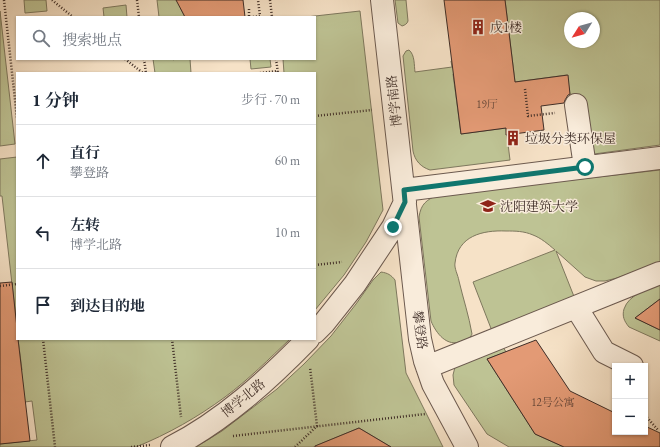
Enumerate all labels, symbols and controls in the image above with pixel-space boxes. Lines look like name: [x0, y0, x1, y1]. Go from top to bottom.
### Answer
north arrow: [564, 12, 600, 48]
search box: [16, 16, 316, 60]
building icon: 戊1楼: [469, 18, 487, 36]
place label: 戊1楼: [490, 19, 522, 36]
icon: search: [30, 27, 52, 49]
text: 搜索地点: [62, 30, 122, 49]
street label: 博学南路: [383, 74, 405, 128]
text: 1 分钟: [32, 89, 79, 111]
text: 步行 · 70 m: [241, 91, 300, 108]
house number: 19厅: [476, 97, 498, 111]
building icon: 垃圾分类环保屋: [504, 129, 522, 147]
place label: 垃圾分类环保屋: [525, 130, 616, 147]
text: 直行: [70, 143, 100, 162]
icon: ahead: [32, 150, 54, 172]
text: 60 m: [275, 152, 300, 169]
route start: [576, 158, 594, 176]
text: 攀登路: [70, 164, 109, 181]
school or university icon: 沈阳建筑大学: [479, 197, 497, 215]
place label: 沈阳建筑大学: [500, 198, 578, 215]
text: 左转: [70, 215, 100, 234]
route end: [384, 218, 402, 236]
icon: left: [32, 222, 54, 244]
text: 10 m: [275, 224, 300, 241]
text: 博学北路: [70, 236, 122, 253]
icon: arrive: [32, 294, 54, 316]
text: 到达目的地: [70, 296, 145, 315]
street label: 攀登路: [409, 309, 431, 351]
map controls: [612, 363, 648, 435]
button: +: [612, 363, 648, 399]
street label: 博学北路: [217, 375, 269, 421]
house number: 12号公寓: [531, 395, 575, 409]
button: −: [612, 399, 648, 435]

